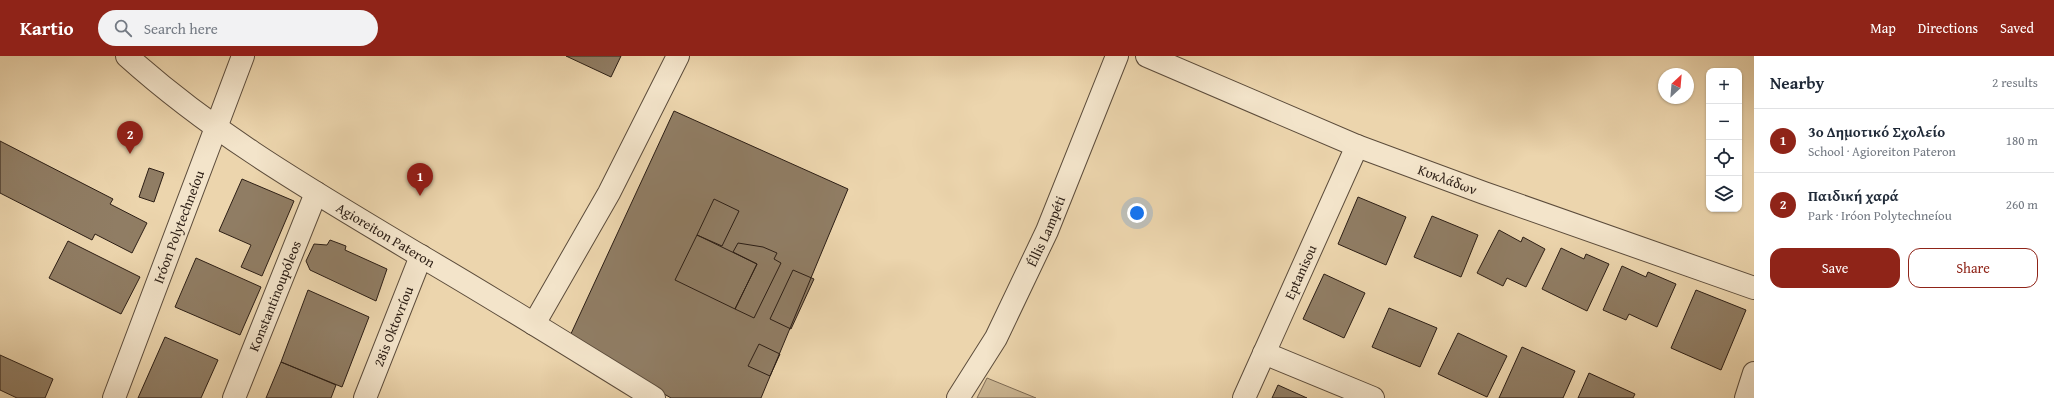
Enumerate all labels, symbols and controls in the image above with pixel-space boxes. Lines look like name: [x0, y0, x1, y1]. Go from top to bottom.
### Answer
search box: [98, 10, 378, 46]
text: Kartio: [20, 14, 74, 42]
icon: search: [112, 17, 134, 39]
text: Search here: [144, 18, 218, 39]
text: Map: [1870, 18, 1896, 38]
text: Directions: [1918, 18, 1978, 38]
text: Saved: [2000, 18, 2034, 38]
north arrow: [1658, 68, 1694, 104]
map controls: [1706, 68, 1742, 212]
button: +: [1706, 68, 1742, 104]
text: Nearby: [1770, 70, 1824, 95]
text: 2 results: [1992, 73, 2038, 92]
button: −: [1706, 104, 1742, 140]
pin: 2: [117, 121, 143, 154]
text: 3ο Δημοτικό Σχολείο: [1808, 121, 1945, 142]
text: 1: [1780, 131, 1786, 150]
text: 180 m: [2006, 131, 2038, 150]
button: locate: [1706, 140, 1742, 176]
text: School · Agioreiton Pateron: [1808, 142, 1956, 161]
street label: Κυκλάδων: [1415, 159, 1480, 200]
pin: 1: [407, 163, 433, 196]
street label: Iróon Polytechneíou: [148, 167, 209, 286]
button: layers: [1706, 176, 1742, 212]
text: Παιδική χαρά: [1808, 185, 1899, 206]
street label: Éllis Lampéti: [1021, 193, 1070, 270]
text: 2: [1780, 195, 1786, 214]
text: 260 m: [2006, 195, 2038, 214]
street label: Agioreiton Pateron: [332, 198, 439, 272]
your location: [1127, 203, 1147, 223]
text: Park · Iróon Polytechneíou: [1808, 206, 1952, 225]
street label: Konstantinoupóleos: [244, 237, 306, 354]
street label: Eptanisou: [1279, 241, 1322, 303]
button: Save: [1770, 248, 1900, 288]
button: Share: [1908, 248, 2038, 288]
street label: 28is Oktovríou: [368, 283, 418, 370]

